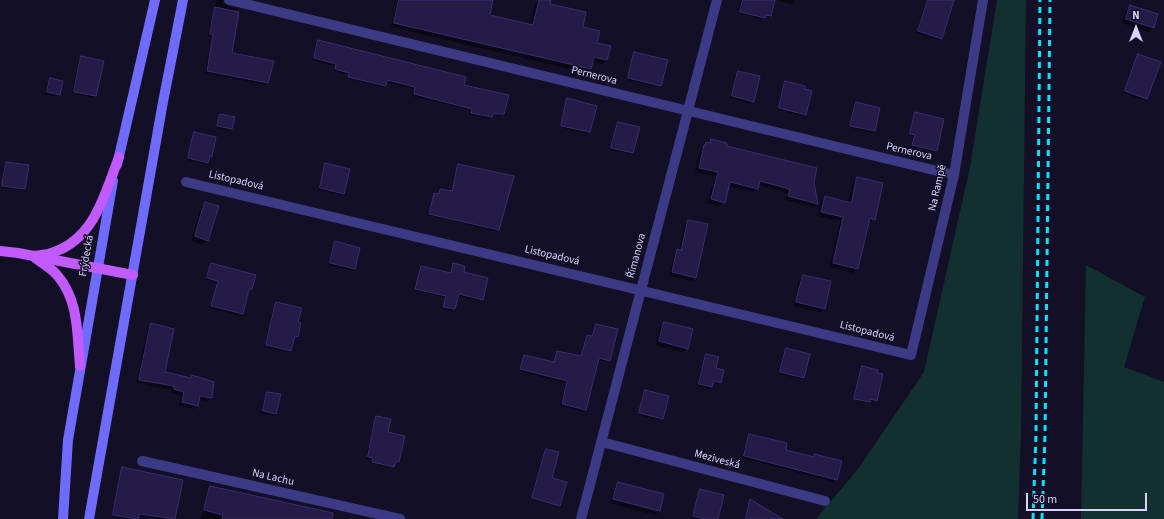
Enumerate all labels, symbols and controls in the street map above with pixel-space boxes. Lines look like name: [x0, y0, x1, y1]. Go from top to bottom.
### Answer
north arrow: [1116, 8, 1156, 48]
text: N: [1132, 8, 1140, 23]
street label: Pernerova: [570, 64, 618, 88]
street label: Pernerova: [885, 140, 933, 164]
street label: Na Rampě: [926, 163, 950, 213]
street label: Listopadová: [207, 168, 265, 194]
street label: Římanova: [625, 232, 649, 280]
street label: Frýdecká: [77, 234, 97, 278]
street label: Listopadová: [523, 243, 581, 269]
street label: Listopadová: [838, 319, 896, 345]
street label: Meziveská: [693, 448, 741, 472]
street label: Na Lachu: [251, 467, 295, 489]
scale bar: [1028, 485, 1149, 511]
text: 50 m: [1033, 491, 1057, 508]

